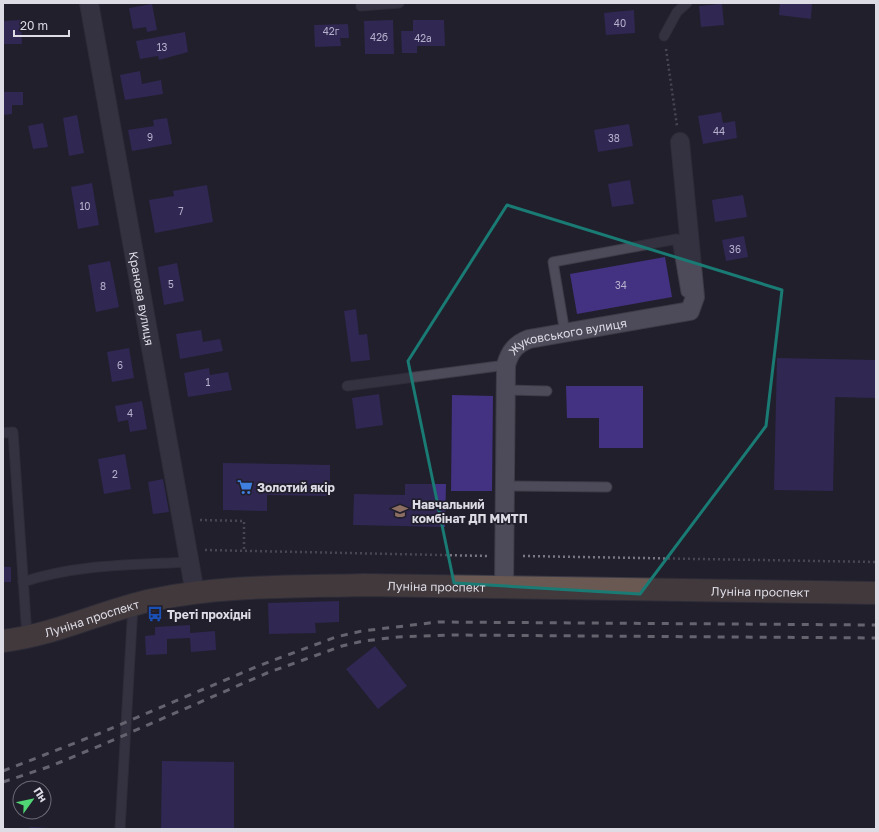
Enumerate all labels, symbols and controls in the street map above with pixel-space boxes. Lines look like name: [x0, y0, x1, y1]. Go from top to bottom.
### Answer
scale bar: [14, 12, 69, 38]
house number: 40: [614, 17, 626, 29]
text: 20 m: [20, 18, 48, 33]
house number: 42г: [323, 25, 340, 37]
house number: 42б: [370, 31, 388, 43]
house number: 42а: [414, 32, 432, 44]
house number: 13: [157, 41, 167, 53]
house number: 44: [713, 125, 725, 137]
house number: 9: [147, 131, 153, 143]
house number: 38: [608, 132, 620, 144]
house number: 10: [79, 200, 91, 212]
house number: 7: [178, 205, 184, 217]
house number: 36: [729, 243, 741, 255]
street label: Кранова вулиця: [126, 250, 158, 347]
house number: 5: [168, 278, 174, 290]
house number: 34: [615, 279, 627, 291]
house number: 8: [100, 280, 106, 292]
street label: Жуковського вулиця: [505, 315, 628, 358]
house number: 6: [117, 359, 123, 371]
house number: 1: [206, 376, 211, 388]
house number: 4: [127, 407, 133, 419]
house number: 2: [112, 468, 118, 480]
supermarket icon: Золотий якір: [236, 478, 254, 496]
place label: Золотий якір: [257, 480, 335, 495]
place label: Навчальний комбінат ДП ММТП: [412, 497, 528, 526]
school or university icon: Навчальний комбінат ДП ММТП: [391, 502, 409, 520]
street label: Луніна проспект: [387, 578, 486, 594]
street label: Луніна проспект: [711, 583, 810, 599]
street label: Луніна проспект: [43, 596, 141, 640]
bus stop icon: Треті прохідні: [146, 605, 164, 623]
place label: Треті прохідні: [167, 607, 251, 622]
north arrow: [12, 780, 52, 820]
text: Пн: [31, 784, 50, 804]

